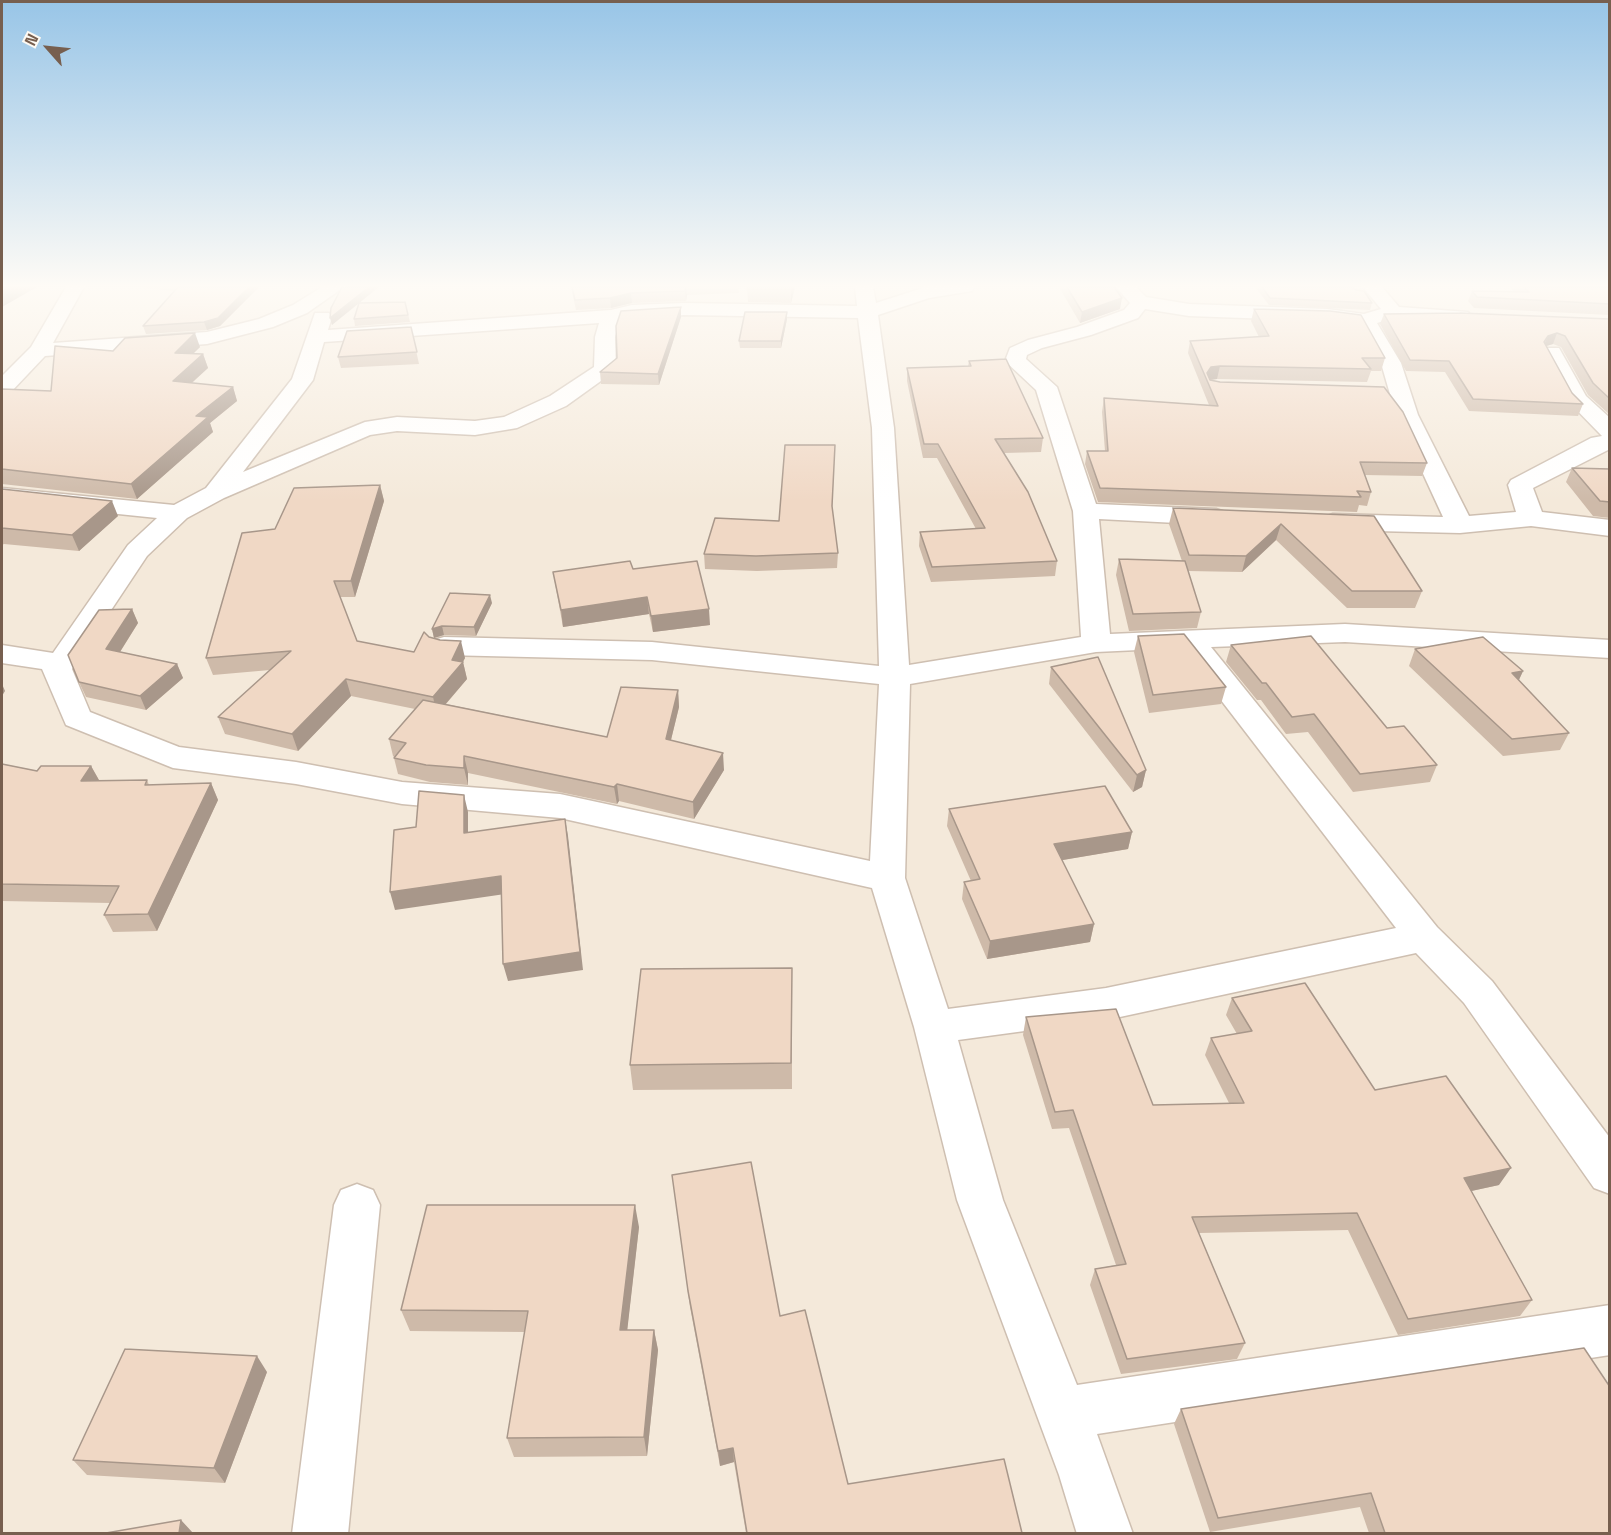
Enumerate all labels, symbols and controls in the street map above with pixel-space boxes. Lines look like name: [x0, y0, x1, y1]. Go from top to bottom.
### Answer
north arrow: [18, 18, 78, 78]
text: N: [20, 30, 43, 49]

